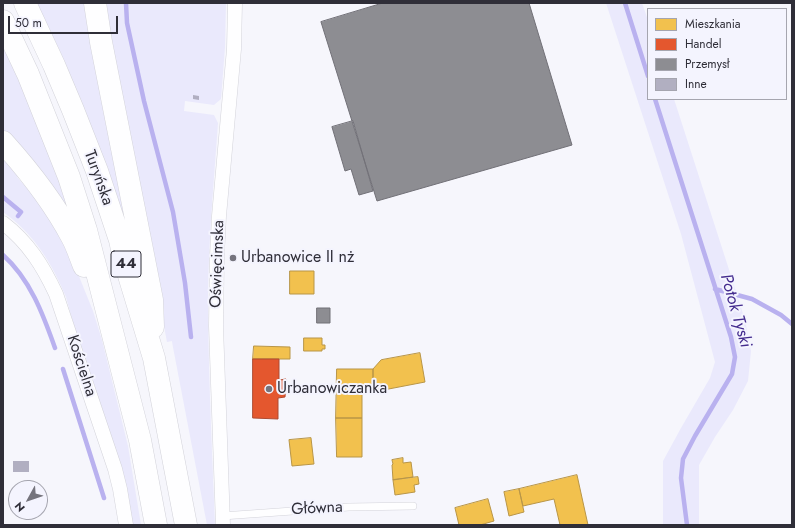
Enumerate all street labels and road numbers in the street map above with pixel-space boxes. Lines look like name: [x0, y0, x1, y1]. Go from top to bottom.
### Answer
street label: Turyńska: [79, 148, 117, 208]
street label: Oświęcimska: [207, 220, 229, 308]
road number: 44: [111, 251, 141, 277]
street label: Kościelna: [62, 333, 100, 399]
street label: Główna: [291, 498, 343, 520]

